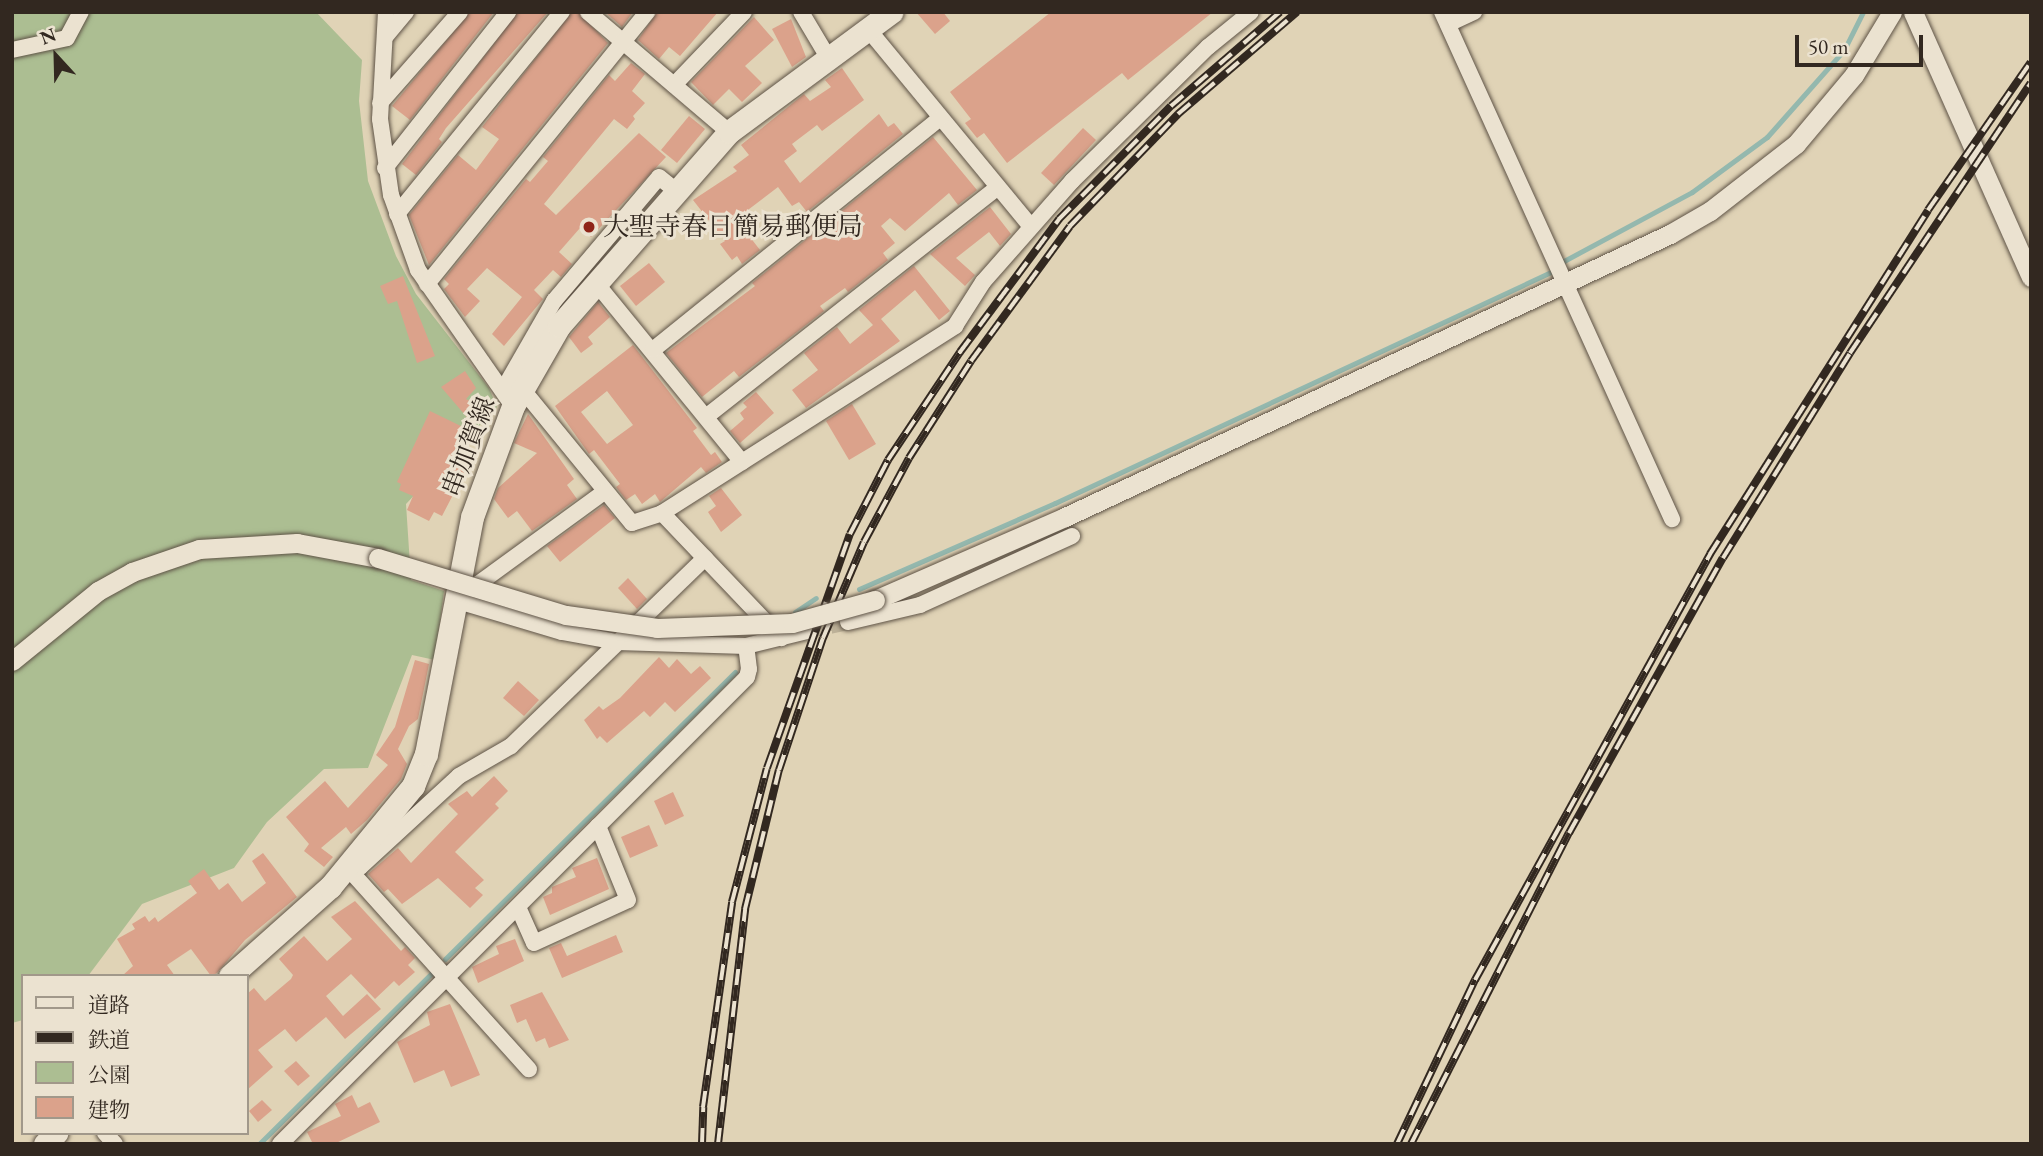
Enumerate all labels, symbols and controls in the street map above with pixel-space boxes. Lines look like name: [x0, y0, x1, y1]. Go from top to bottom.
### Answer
north arrow: [21, 21, 91, 91]
scale bar: [1798, 21, 1926, 65]
text: N: [36, 22, 60, 51]
text: 50 m: [1808, 33, 1849, 60]
place label: 大聖寺春日簡易郵便局: [603, 211, 863, 243]
marker: 大聖寺春日簡易郵便局: [581, 219, 597, 235]
street label: 串加賀線: [436, 393, 502, 501]
legend: [21, 974, 248, 1135]
text: 道路: [88, 991, 130, 1018]
text: 鉄道: [88, 1026, 130, 1053]
text: 公園: [88, 1061, 130, 1088]
text: 建物: [88, 1096, 130, 1123]

